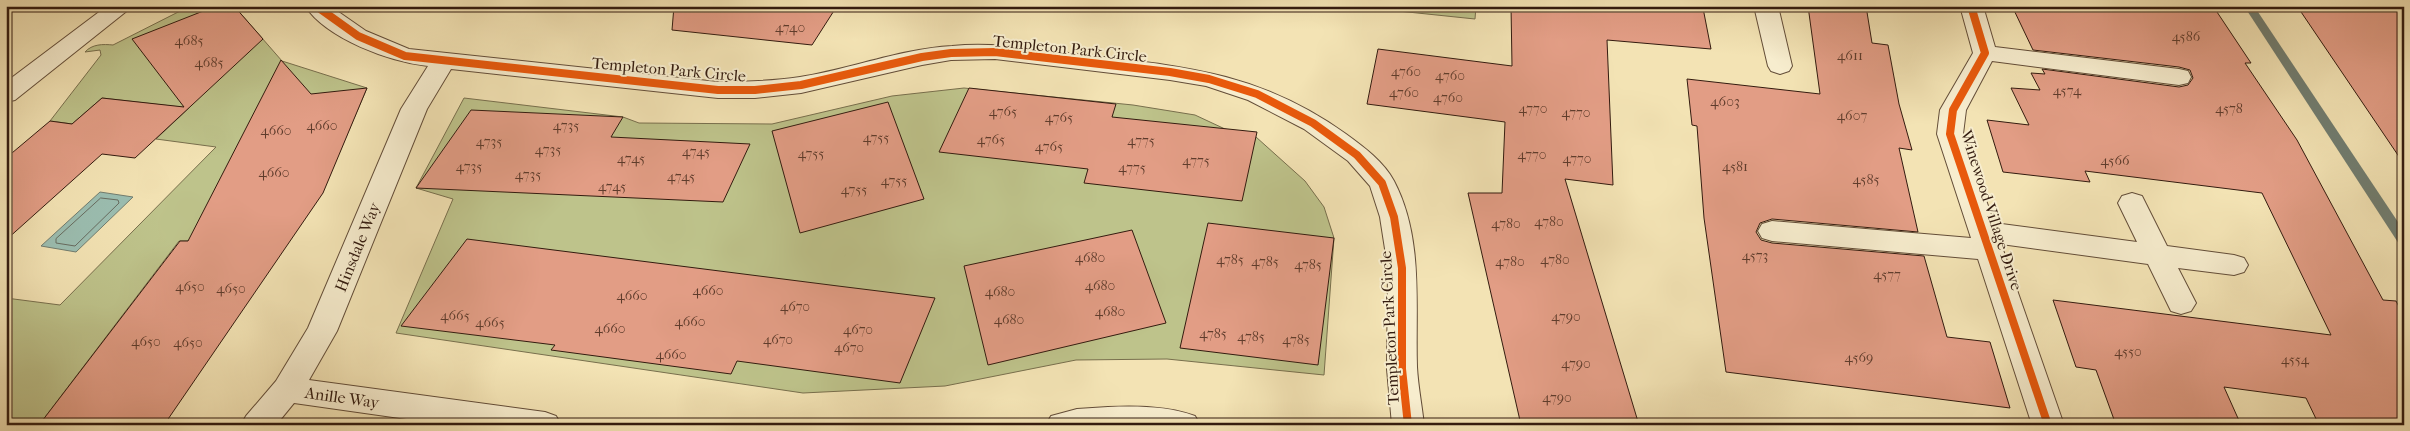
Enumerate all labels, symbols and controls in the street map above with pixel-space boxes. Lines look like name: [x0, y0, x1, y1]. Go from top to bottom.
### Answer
house number: 4740: [775, 19, 805, 36]
house number: 4586: [2172, 28, 2201, 45]
street label: Templeton Park Circle: [992, 31, 1148, 66]
house number: 4685: [175, 32, 203, 49]
house number: 4611: [1837, 47, 1863, 64]
street label: Templeton Park Circle: [591, 53, 747, 86]
house number: 4685: [195, 54, 223, 71]
house number: 4760: [1391, 63, 1421, 80]
house number: 4760: [1435, 67, 1465, 84]
house number: 4574: [2053, 82, 2082, 99]
house number: 4760: [1389, 84, 1419, 101]
house number: 4760: [1433, 89, 1463, 106]
house number: 4603: [1710, 93, 1740, 110]
house number: 4770: [1518, 100, 1548, 117]
house number: 4578: [2215, 100, 2243, 117]
house number: 4765: [989, 103, 1017, 120]
house number: 4770: [1561, 104, 1591, 121]
house number: 4607: [1837, 107, 1867, 124]
house number: 4765: [1045, 109, 1073, 126]
house number: 4660: [306, 117, 338, 134]
house number: 4735: [553, 117, 579, 134]
house number: 4660: [260, 122, 292, 139]
street label: Winewood Village Drive: [1956, 127, 2026, 293]
house number: 4755: [863, 129, 889, 146]
house number: 4765: [977, 131, 1005, 148]
house number: 4775: [1127, 132, 1155, 149]
house number: 4735: [476, 133, 502, 150]
house number: 4765: [1035, 138, 1063, 155]
house number: 4735: [535, 141, 561, 158]
house number: 4745: [682, 143, 710, 160]
house number: 4755: [798, 145, 824, 162]
house number: 4770: [1517, 146, 1547, 163]
house number: 4745: [617, 150, 645, 167]
house number: 4770: [1562, 150, 1592, 167]
house number: 4775: [1182, 152, 1210, 169]
house number: 4566: [2100, 152, 2130, 169]
house number: 4735: [456, 158, 482, 175]
house number: 4581: [1722, 158, 1748, 175]
house number: 4775: [1118, 159, 1146, 176]
house number: 4660: [258, 164, 290, 181]
house number: 4735: [515, 166, 541, 183]
house number: 4745: [667, 168, 695, 185]
house number: 4585: [1852, 171, 1880, 188]
house number: 4755: [881, 172, 907, 189]
house number: 4745: [598, 178, 626, 195]
house number: 4755: [841, 181, 867, 198]
street label: Hinsdale Way: [331, 199, 384, 295]
house number: 4780: [1534, 213, 1564, 230]
house number: 4780: [1491, 215, 1521, 232]
house number: 4573: [1742, 247, 1768, 264]
house number: 4680: [1075, 249, 1105, 266]
street label: Templeton Park Circle: [1376, 250, 1403, 406]
house number: 4785: [1216, 251, 1244, 268]
house number: 4780: [1540, 251, 1570, 268]
house number: 4785: [1251, 253, 1279, 270]
house number: 4780: [1495, 253, 1525, 270]
house number: 4785: [1294, 256, 1322, 273]
house number: 4577: [1873, 266, 1901, 283]
house number: 4680: [1085, 277, 1115, 294]
house number: 4650: [175, 278, 205, 295]
house number: 4650: [216, 280, 246, 297]
house number: 4660: [692, 282, 724, 299]
house number: 4680: [985, 283, 1015, 300]
house number: 4660: [616, 287, 648, 304]
house number: 4670: [780, 298, 810, 315]
house number: 4680: [1095, 303, 1125, 320]
house number: 4665: [440, 307, 470, 324]
house number: 4790: [1551, 308, 1581, 325]
house number: 4680: [994, 311, 1024, 328]
house number: 4660: [674, 313, 706, 330]
house number: 4665: [475, 314, 505, 331]
house number: 4660: [594, 320, 626, 337]
house number: 4670: [843, 321, 873, 338]
house number: 4785: [1199, 325, 1227, 342]
house number: 4785: [1237, 328, 1265, 345]
house number: 4670: [763, 331, 793, 348]
house number: 4785: [1282, 331, 1310, 348]
house number: 4650: [131, 333, 161, 350]
house number: 4650: [173, 334, 203, 351]
house number: 4670: [834, 339, 864, 356]
house number: 4550: [2114, 343, 2142, 360]
house number: 4660: [655, 346, 687, 363]
house number: 4569: [1845, 349, 1873, 366]
house number: 4554: [2281, 351, 2310, 368]
house number: 4790: [1561, 355, 1591, 372]
street label: Anille Way: [303, 383, 381, 412]
house number: 4790: [1542, 389, 1572, 406]

